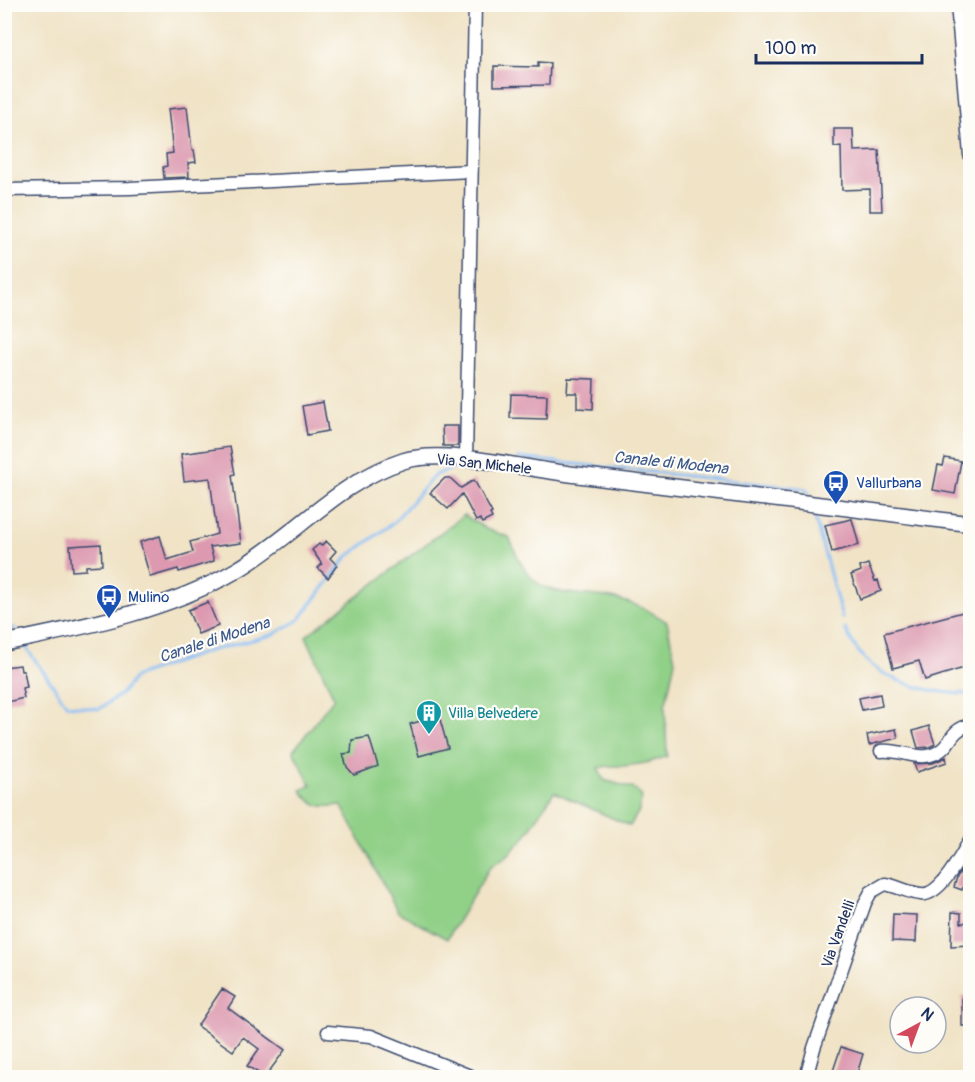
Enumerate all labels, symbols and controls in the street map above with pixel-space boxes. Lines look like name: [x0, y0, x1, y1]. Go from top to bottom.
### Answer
scale bar: [756, 27, 922, 65]
text: 100 m: [765, 37, 817, 60]
water label: Canale di Modena: [613, 447, 731, 479]
street label: Via San Michele: [436, 450, 533, 479]
bus stop icon: Vallurbana: [821, 468, 851, 506]
place label: Vallurbana: [856, 474, 921, 493]
bus stop icon: Mulino: [94, 582, 124, 620]
place label: Mulino: [128, 588, 169, 607]
water label: Canale di Modena: [157, 612, 273, 667]
building icon: Villa Belvedere: [414, 698, 444, 736]
place label: Villa Belvedere: [448, 704, 539, 723]
street label: Via Vandelli: [817, 897, 860, 971]
north arrow: [888, 995, 948, 1055]
text: N: [917, 1003, 938, 1026]

